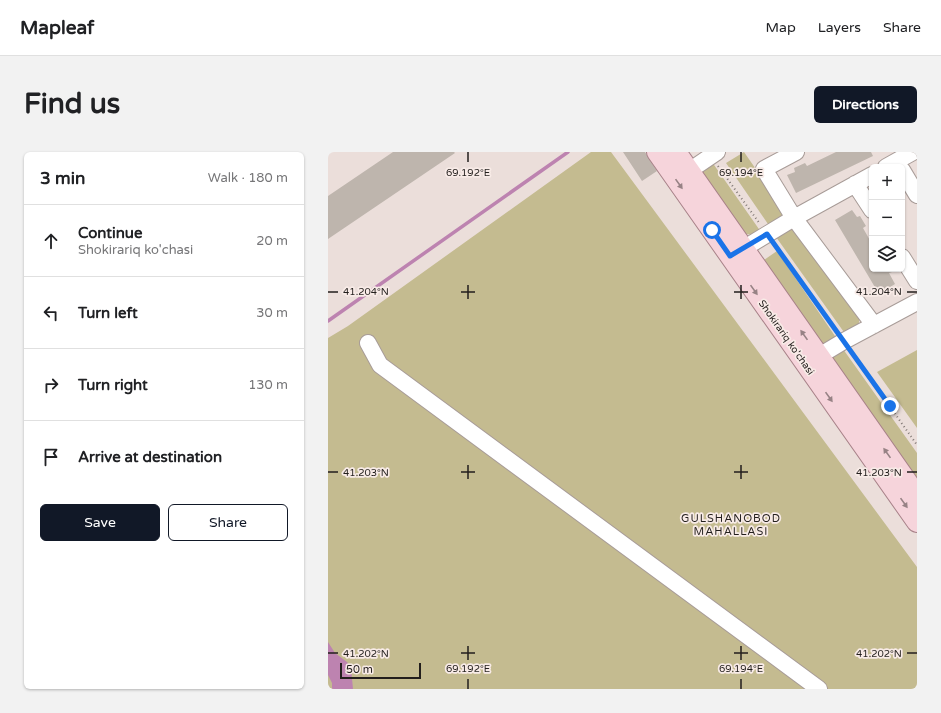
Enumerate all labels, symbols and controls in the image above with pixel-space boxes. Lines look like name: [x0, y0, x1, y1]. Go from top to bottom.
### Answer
text: Mapleaf: [20, 17, 94, 39]
text: Map: [766, 19, 796, 36]
text: Layers: [818, 19, 861, 36]
text: Share: [883, 19, 921, 36]
button: Directions: [814, 86, 917, 123]
text: Find us: [24, 87, 120, 121]
map controls: [869, 164, 905, 272]
button: +: [869, 164, 905, 200]
text: 69.192°E: [446, 167, 490, 179]
text: 69.194°E: [719, 167, 763, 179]
text: 3 min: [40, 168, 85, 189]
text: Walk · 180 m: [208, 170, 288, 186]
one-way arrow: [675, 179, 683, 189]
button: −: [869, 200, 905, 236]
route start: [703, 221, 721, 239]
text: Continue: [78, 224, 142, 242]
icon: ahead: [40, 230, 62, 252]
text: 20 m: [256, 233, 288, 249]
button: layers: [869, 236, 905, 272]
text: Shokirariq ko'chasi: [78, 242, 193, 258]
one-way arrow: [750, 285, 758, 296]
text: 41.204°N: [343, 286, 389, 298]
text: 41.204°N: [856, 286, 902, 298]
street label: Shokirariq ko'chasi: [756, 298, 817, 377]
icon: left: [40, 302, 62, 324]
text: Turn left: [78, 304, 138, 322]
text: 30 m: [256, 305, 288, 321]
one-way arrow: [800, 329, 808, 340]
icon: right: [40, 374, 62, 396]
text: Turn right: [78, 376, 148, 394]
text: 130 m: [248, 377, 288, 393]
one-way arrow: [825, 391, 833, 402]
route end: [881, 397, 899, 415]
icon: arrive: [40, 446, 62, 468]
one-way arrow: [883, 447, 891, 458]
text: Arrive at destination: [78, 448, 222, 466]
text: 41.203°N: [343, 467, 389, 479]
text: 41.203°N: [856, 467, 902, 479]
one-way arrow: [900, 498, 908, 508]
button: Save: [40, 504, 160, 541]
button: Share: [168, 504, 288, 541]
district label: GULSHANOBOD MAHALLASI: [681, 512, 781, 538]
text: 41.202°N: [343, 648, 389, 660]
text: 41.202°N: [856, 648, 902, 660]
scale bar: [340, 661, 421, 680]
text: 50 m: [346, 663, 373, 676]
text: 69.192°E: [446, 663, 490, 675]
text: 69.194°E: [719, 663, 763, 675]

